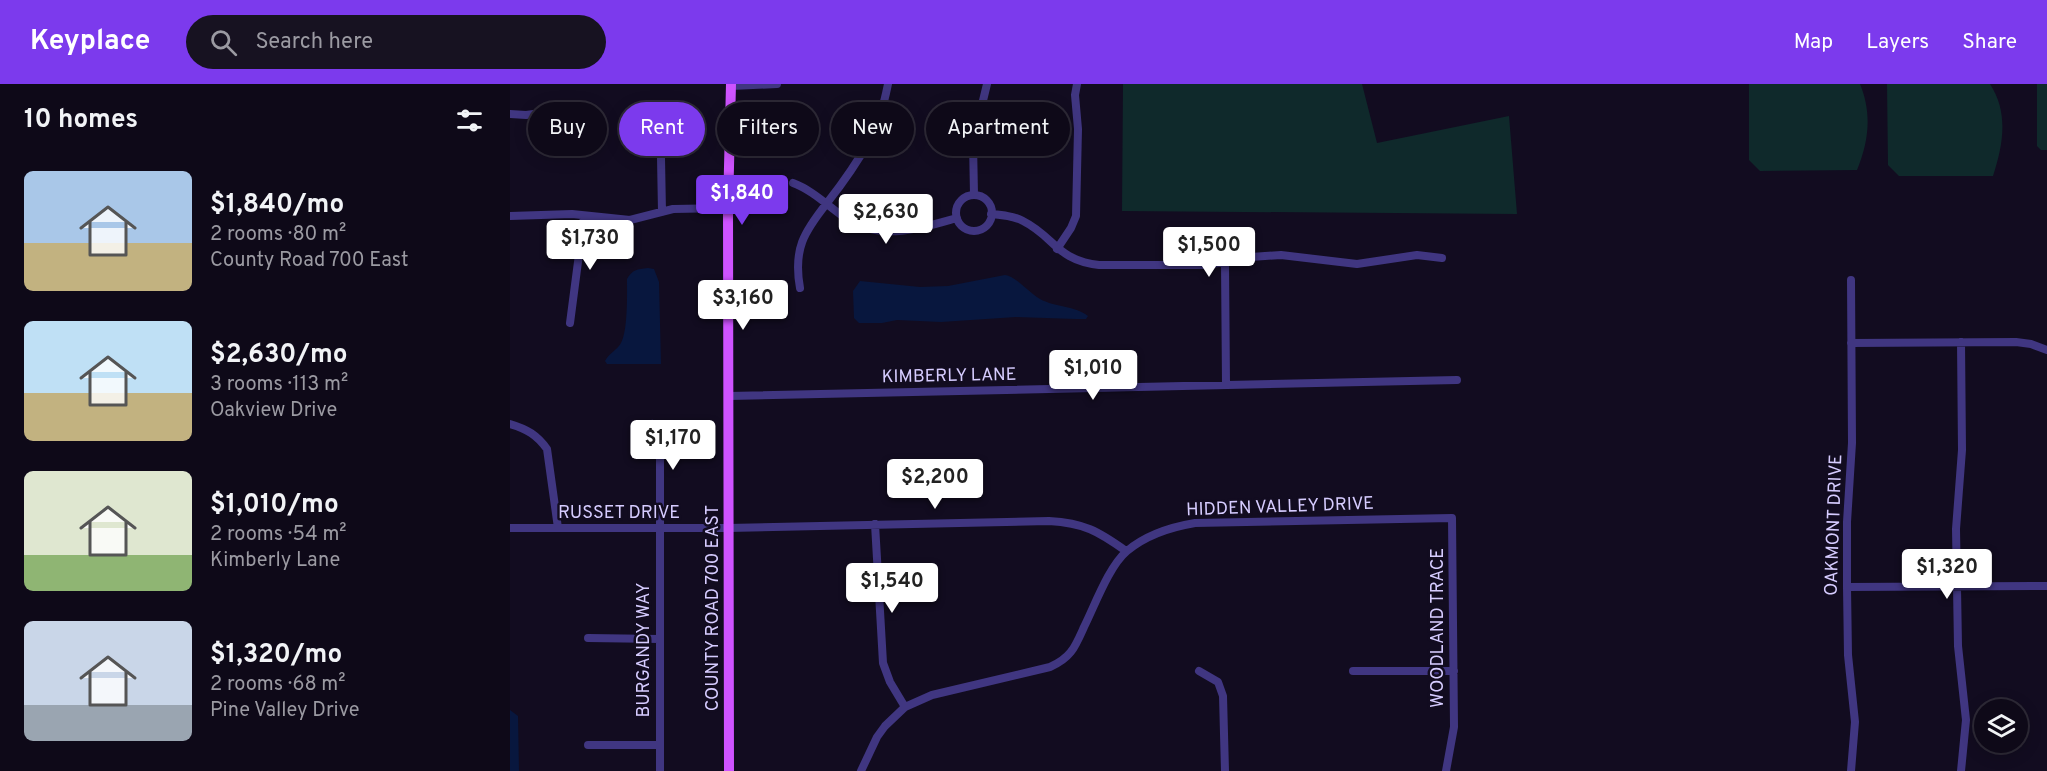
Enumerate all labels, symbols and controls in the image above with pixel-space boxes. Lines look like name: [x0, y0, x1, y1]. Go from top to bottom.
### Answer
search box: [186, 15, 606, 69]
text: Keyplace: [30, 24, 150, 60]
icon: search: [207, 26, 240, 59]
text: Search here: [255, 29, 373, 56]
text: Map: [1794, 29, 1833, 56]
text: Layers: [1866, 29, 1929, 56]
text: Share: [1962, 29, 2017, 56]
chip: Buy: [528, 102, 607, 156]
chip: Rent: [619, 102, 705, 156]
chip: Filters: [717, 102, 819, 156]
chip: New: [831, 102, 914, 156]
chip: Apartment: [926, 102, 1070, 156]
text: 10 homes: [24, 104, 138, 137]
icon: filters: [453, 104, 486, 137]
pin: $1,840: [693, 175, 791, 226]
text: $1,840: [710, 181, 774, 207]
text: $1,840/mo: [210, 189, 344, 222]
pin: $2,630: [837, 194, 935, 245]
icon: home: [72, 195, 144, 267]
text: $2,630: [853, 200, 919, 226]
pin: $1,730: [541, 220, 639, 271]
text: 2 rooms · 80 m²: [210, 222, 346, 248]
text: $1,730: [561, 226, 619, 252]
pin: $1,500: [1160, 227, 1258, 278]
text: $1,500: [1177, 233, 1241, 259]
text: County Road 700 East: [210, 248, 408, 274]
pin: $3,160: [694, 280, 792, 331]
text: $3,160: [712, 286, 774, 312]
text: $2,630/mo: [210, 339, 348, 372]
icon: home: [72, 345, 144, 417]
pin: $1,010: [1044, 350, 1142, 401]
text: $1,010: [1063, 356, 1123, 382]
street label: KIMBERLY LANE: [881, 364, 1017, 389]
text: 3 rooms · 113 m²: [210, 372, 348, 398]
text: Oakview Drive: [210, 398, 337, 424]
pin: $1,170: [624, 420, 722, 471]
text: $1,170: [644, 426, 702, 452]
street label: OAKMONT DRIVE: [1821, 454, 1848, 596]
pin: $2,200: [886, 459, 984, 510]
text: $2,200: [901, 465, 969, 491]
text: $1,010/mo: [210, 489, 339, 522]
street label: HIDDEN VALLEY DRIVE: [1186, 493, 1374, 522]
icon: home: [72, 495, 144, 567]
street label: RUSSET DRIVE: [558, 502, 680, 525]
street label: COUNTY ROAD 700 EAST: [702, 505, 725, 711]
text: 2 rooms · 54 m²: [210, 522, 347, 548]
text: Kimberly Lane: [210, 548, 340, 574]
street label: WOODLAND TRACE: [1427, 548, 1450, 708]
pin: $1,320: [1898, 549, 1996, 600]
text: $1,320: [1916, 555, 1978, 581]
pin: $1,540: [843, 563, 941, 614]
text: $1,540: [860, 569, 924, 595]
street label: BURGANDY WAY: [633, 583, 656, 717]
text: $1,320/mo: [210, 639, 342, 672]
icon: home: [72, 645, 144, 717]
text: 2 rooms · 68 m²: [210, 672, 346, 698]
text: Pine Valley Drive: [210, 698, 360, 724]
map controls: [1974, 699, 2028, 753]
button: layers: [1974, 699, 2028, 753]

